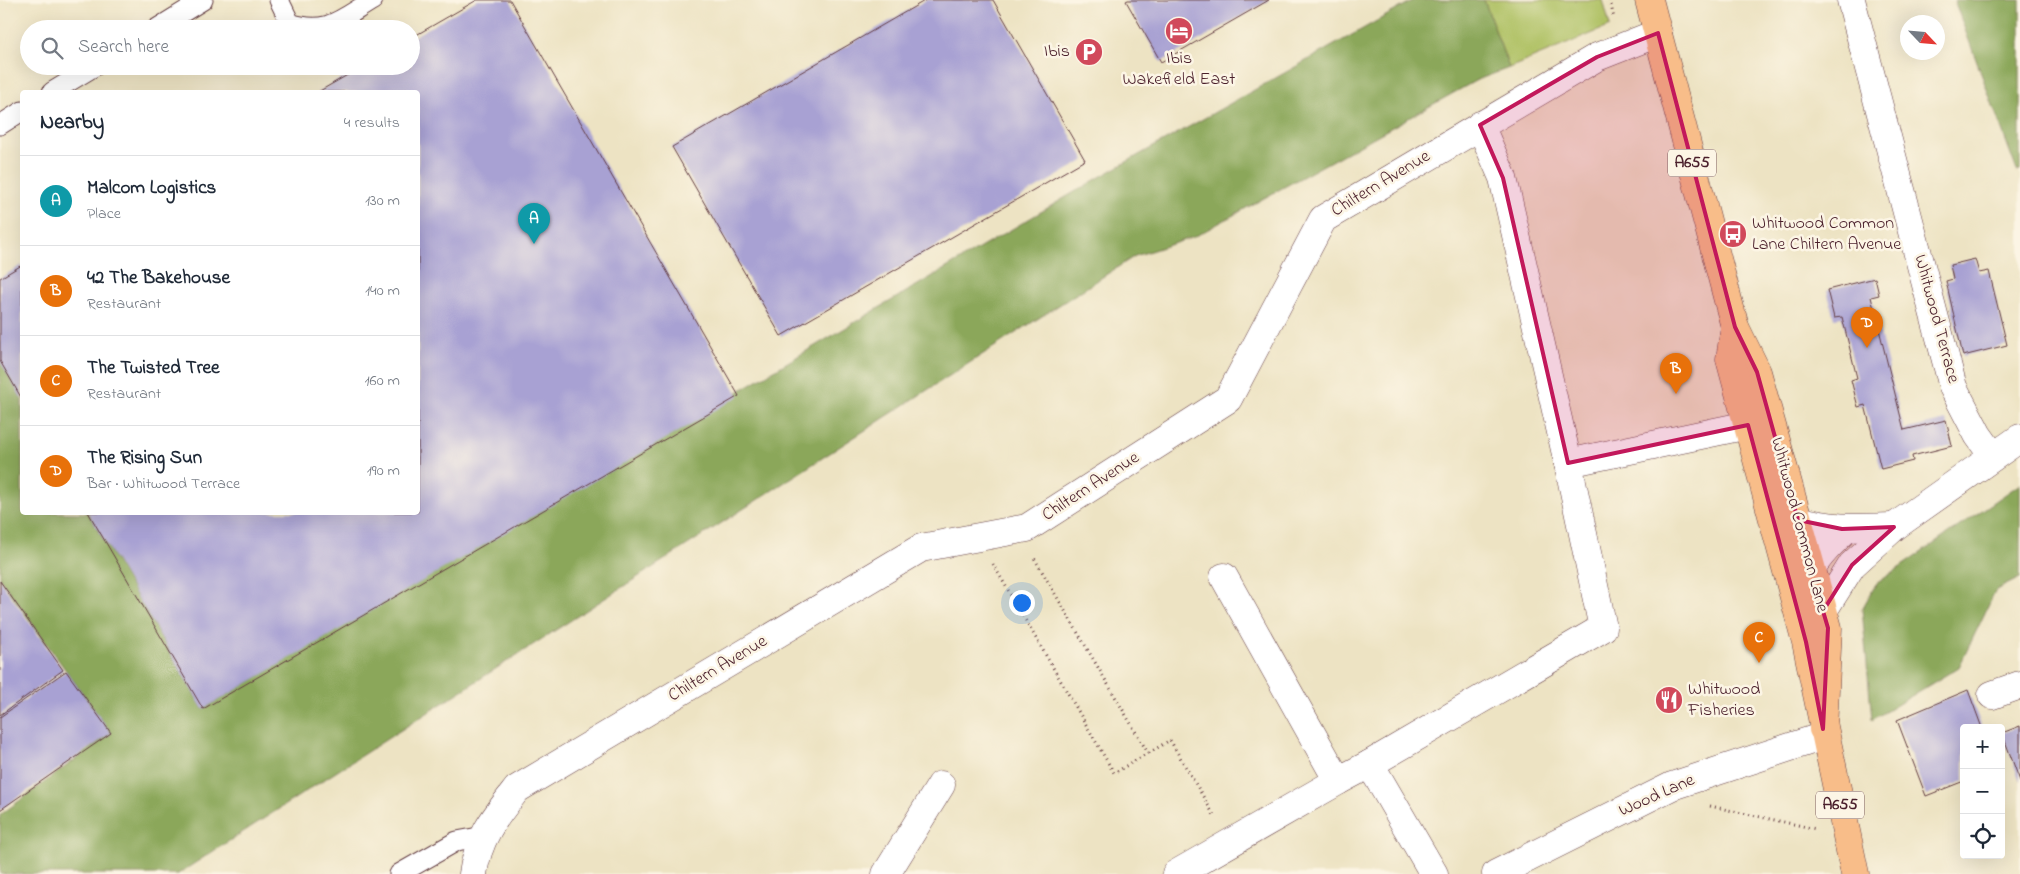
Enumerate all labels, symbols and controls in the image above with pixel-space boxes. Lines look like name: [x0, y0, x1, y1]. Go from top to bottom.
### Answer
north arrow: [1900, 15, 1945, 60]
hotel icon: Ibis Wakefield East: [1164, 16, 1194, 46]
search box: [20, 20, 420, 75]
icon: search: [38, 34, 66, 62]
text: Search here: [78, 34, 169, 61]
parking icon: Ibis: [1074, 37, 1104, 67]
place label: Ibis: [1044, 39, 1070, 65]
place label: Ibis Wakefield East: [1123, 46, 1235, 93]
text: Nearby: [40, 108, 104, 138]
text: 4 results: [344, 111, 400, 135]
street label: Chiltern Avenue: [1326, 144, 1436, 224]
road number: A655: [1668, 150, 1716, 177]
text: Malcom Logistics: [87, 175, 216, 202]
text: A: [51, 189, 61, 213]
text: 130 m: [365, 189, 400, 213]
text: Place: [87, 202, 121, 226]
pin: A: [518, 203, 550, 244]
place label: Whitwood Common Lane Chiltern Avenue: [1752, 211, 1902, 258]
bus stop icon: Whitwood Common Lane Chiltern Avenue: [1718, 219, 1748, 249]
street label: Whitwood Terrace: [1906, 252, 1966, 387]
text: 42 The Bakehouse: [87, 265, 230, 292]
text: B: [51, 279, 61, 303]
text: 140 m: [365, 279, 400, 303]
text: Restaurant: [87, 292, 161, 316]
pin: D: [1851, 307, 1883, 348]
pin: B: [1660, 353, 1692, 394]
text: The Twisted Tree: [87, 355, 220, 382]
text: C: [52, 369, 60, 393]
text: 160 m: [365, 369, 400, 393]
text: Restaurant: [87, 382, 161, 406]
street label: Whitwood Common Lane: [1763, 435, 1835, 616]
text: The Rising Sun: [87, 445, 202, 472]
street label: Chiltern Avenue: [1037, 445, 1146, 528]
text: D: [50, 459, 62, 483]
text: 190 m: [367, 459, 400, 483]
text: Bar · Whitwood Terrace: [87, 472, 240, 496]
your location: [1009, 590, 1035, 616]
pin: C: [1743, 622, 1775, 663]
street label: Chiltern Avenue: [663, 629, 773, 709]
place label: Whitwood Fisheries: [1687, 677, 1760, 724]
restaurant icon: Whitwood Fisheries: [1654, 685, 1684, 715]
map controls: [1960, 724, 2005, 859]
button: +: [1960, 724, 2005, 769]
street label: Wood Lane: [1615, 767, 1700, 824]
button: −: [1960, 769, 2005, 814]
road number: A655: [1816, 792, 1864, 818]
button: locate: [1960, 814, 2005, 859]

